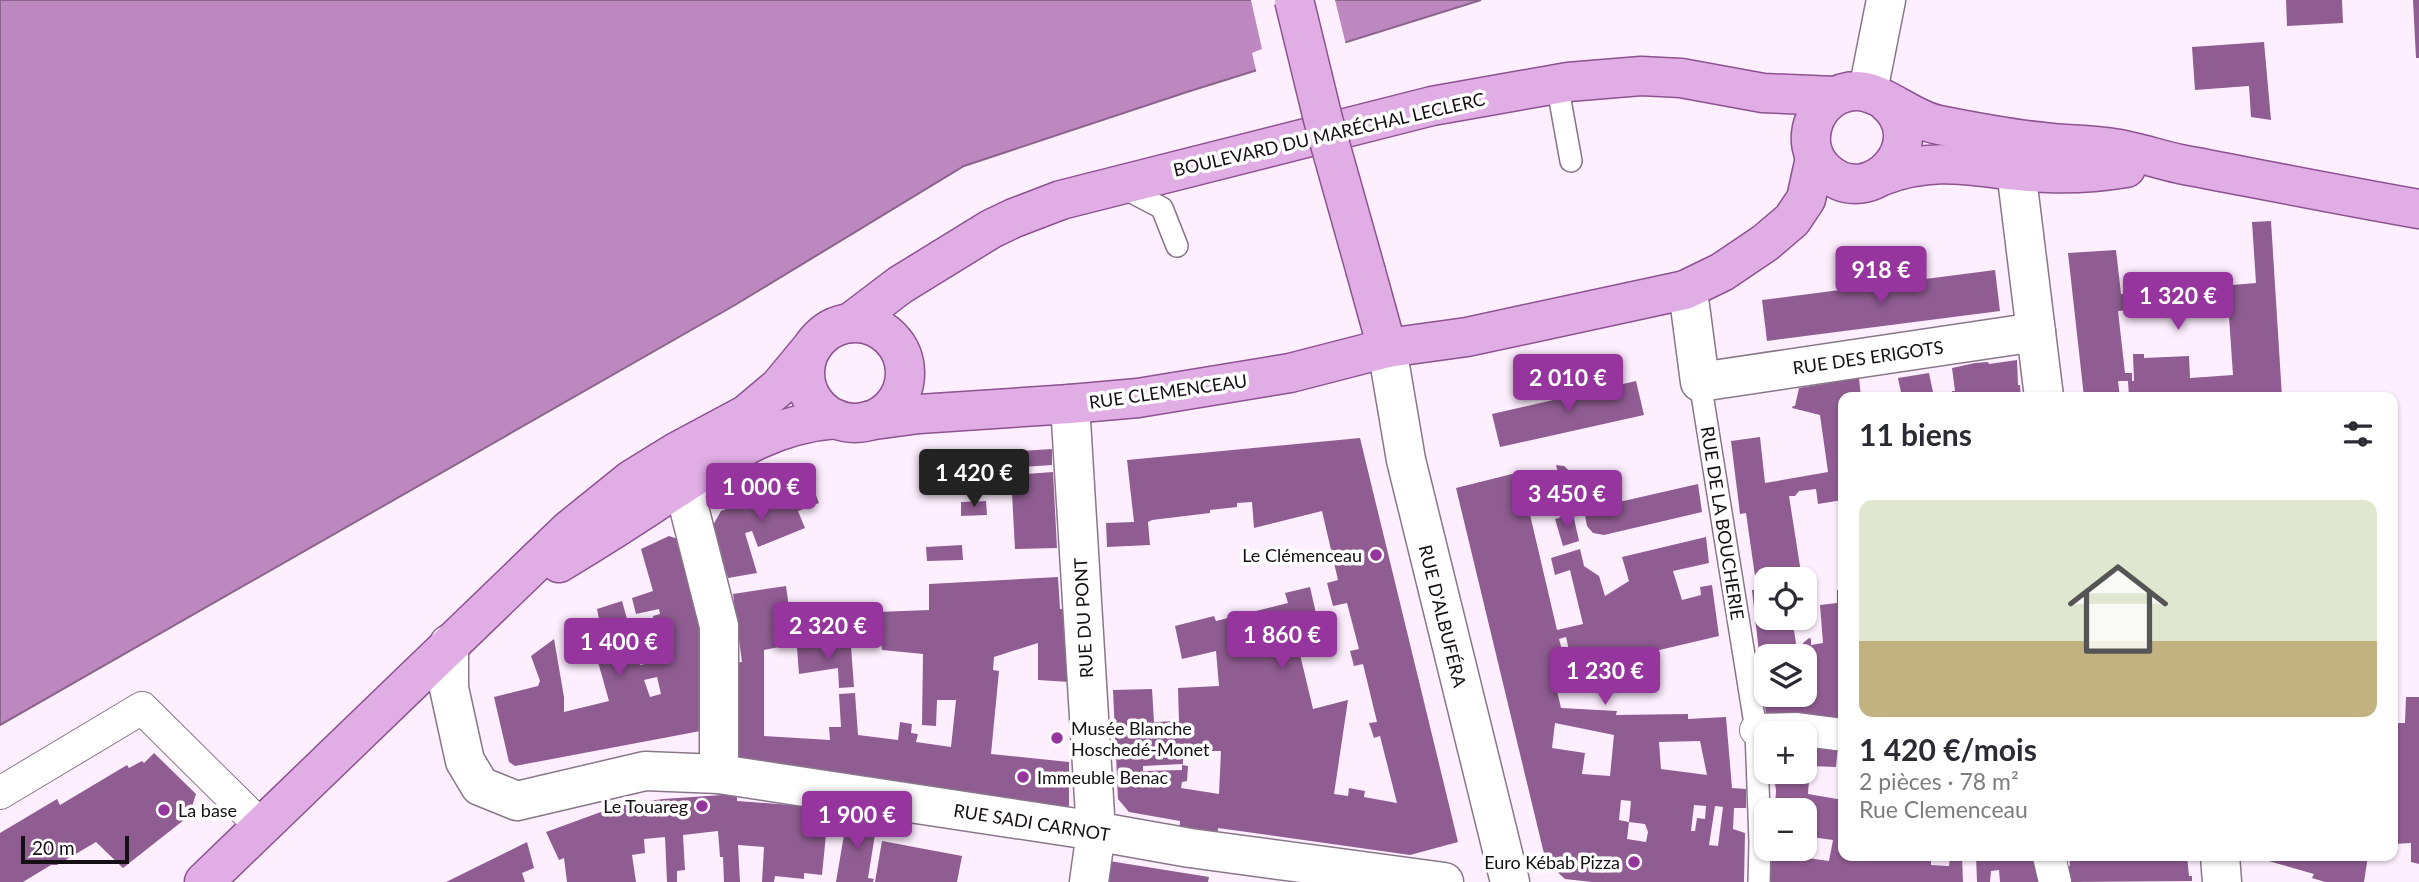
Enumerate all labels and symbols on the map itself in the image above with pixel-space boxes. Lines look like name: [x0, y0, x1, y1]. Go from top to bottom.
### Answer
street label: BOULEVARD DU MARÉCHAL LECLERC: [1171, 87, 1487, 181]
pin: 918 €: [1832, 246, 1930, 306]
pin: 1 320 €: [2113, 272, 2243, 332]
street label: RUE DES ERIGOTS: [1791, 336, 1945, 378]
pin: 2 010 €: [1503, 354, 1633, 414]
street label: RUE CLEMENCEAU: [1087, 369, 1249, 413]
street label: RUE DE LA BOUCHERIE: [1697, 425, 1749, 621]
pin: 1 420 €: [909, 449, 1039, 509]
pin: 1 000 €: [696, 463, 826, 523]
pin: 3 450 €: [1502, 470, 1632, 530]
street label: RUE D'ALBUFÉRA: [1415, 542, 1472, 690]
place label: Le Clémenceau: [1242, 544, 1362, 566]
marker: Le Clémenceau: [1368, 547, 1384, 563]
street label: RUE DU PONT: [1069, 557, 1097, 679]
pin: 2 320 €: [763, 602, 893, 662]
pin: 1 860 €: [1217, 612, 1347, 671]
pin: 1 400 €: [554, 618, 684, 678]
pin: 1 230 €: [1540, 648, 1670, 707]
place label: Musée Blanche Hoschedé-Monet: [1071, 717, 1210, 760]
marker: Musée Blanche Hoschedé-Monet: [1049, 730, 1065, 746]
place label: Immeuble Benac: [1037, 766, 1168, 788]
marker: Immeuble Benac: [1015, 769, 1031, 785]
pin: 1 900 €: [792, 792, 922, 851]
place label: Le Touareg: [603, 795, 688, 817]
marker: Le Touareg: [694, 798, 710, 814]
place label: La base: [178, 799, 237, 821]
street label: RUE SADI CARNOT: [952, 799, 1112, 845]
marker: La base: [156, 802, 172, 818]
scale bar: [21, 833, 130, 865]
place label: Euro Kébab Pizza: [1484, 851, 1620, 873]
marker: Euro Kébab Pizza: [1626, 854, 1642, 870]

